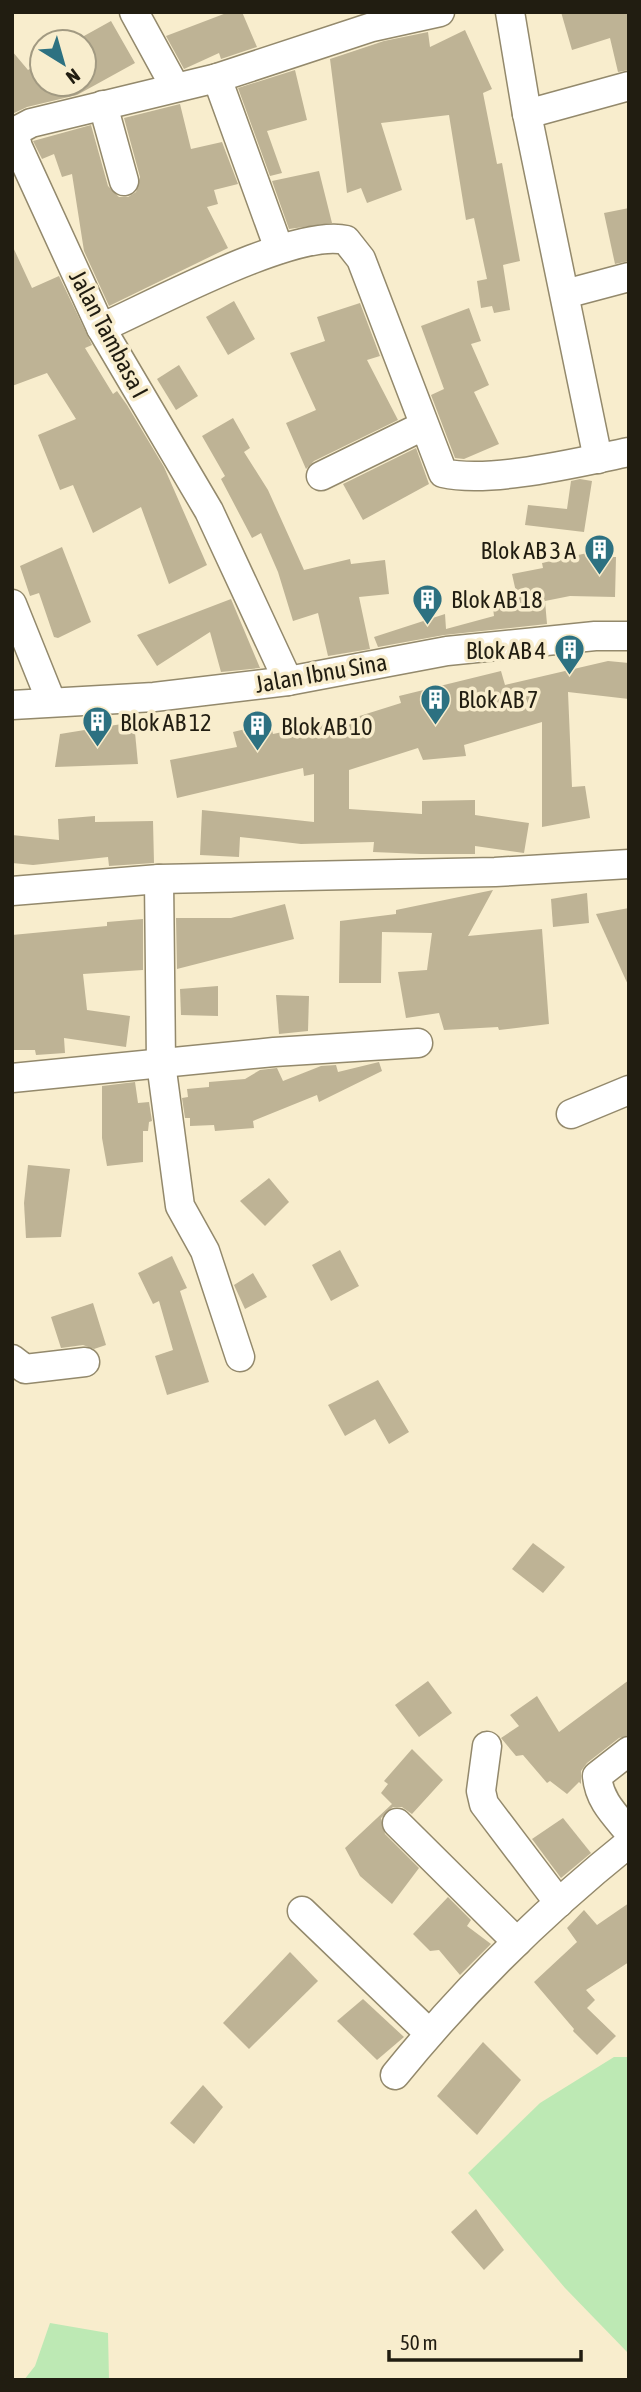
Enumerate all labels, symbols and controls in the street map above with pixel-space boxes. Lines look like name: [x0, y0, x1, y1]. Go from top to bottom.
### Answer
north arrow: [28, 28, 98, 98]
text: N: [62, 64, 84, 89]
street label: Jalan Tambasa I: [64, 266, 154, 402]
building icon: Blok AB 3 A: [582, 533, 616, 577]
place label: Blok AB 3 A: [481, 537, 576, 564]
building icon: Blok AB 18: [411, 582, 445, 626]
place label: Blok AB 18: [451, 586, 543, 613]
building icon: Blok AB 4: [552, 633, 586, 677]
place label: Blok AB 4: [466, 637, 546, 664]
street label: Jalan Ibnu Sina: [253, 648, 389, 698]
building icon: Blok AB 7: [418, 682, 452, 726]
place label: Blok AB 7: [458, 686, 538, 713]
building icon: Blok AB 12: [80, 705, 114, 749]
place label: Blok AB 12: [120, 709, 212, 736]
building icon: Blok AB 10: [241, 709, 275, 753]
place label: Blok AB 10: [281, 713, 373, 740]
scale bar: [389, 2318, 582, 2362]
text: 50 m: [400, 2330, 438, 2354]

